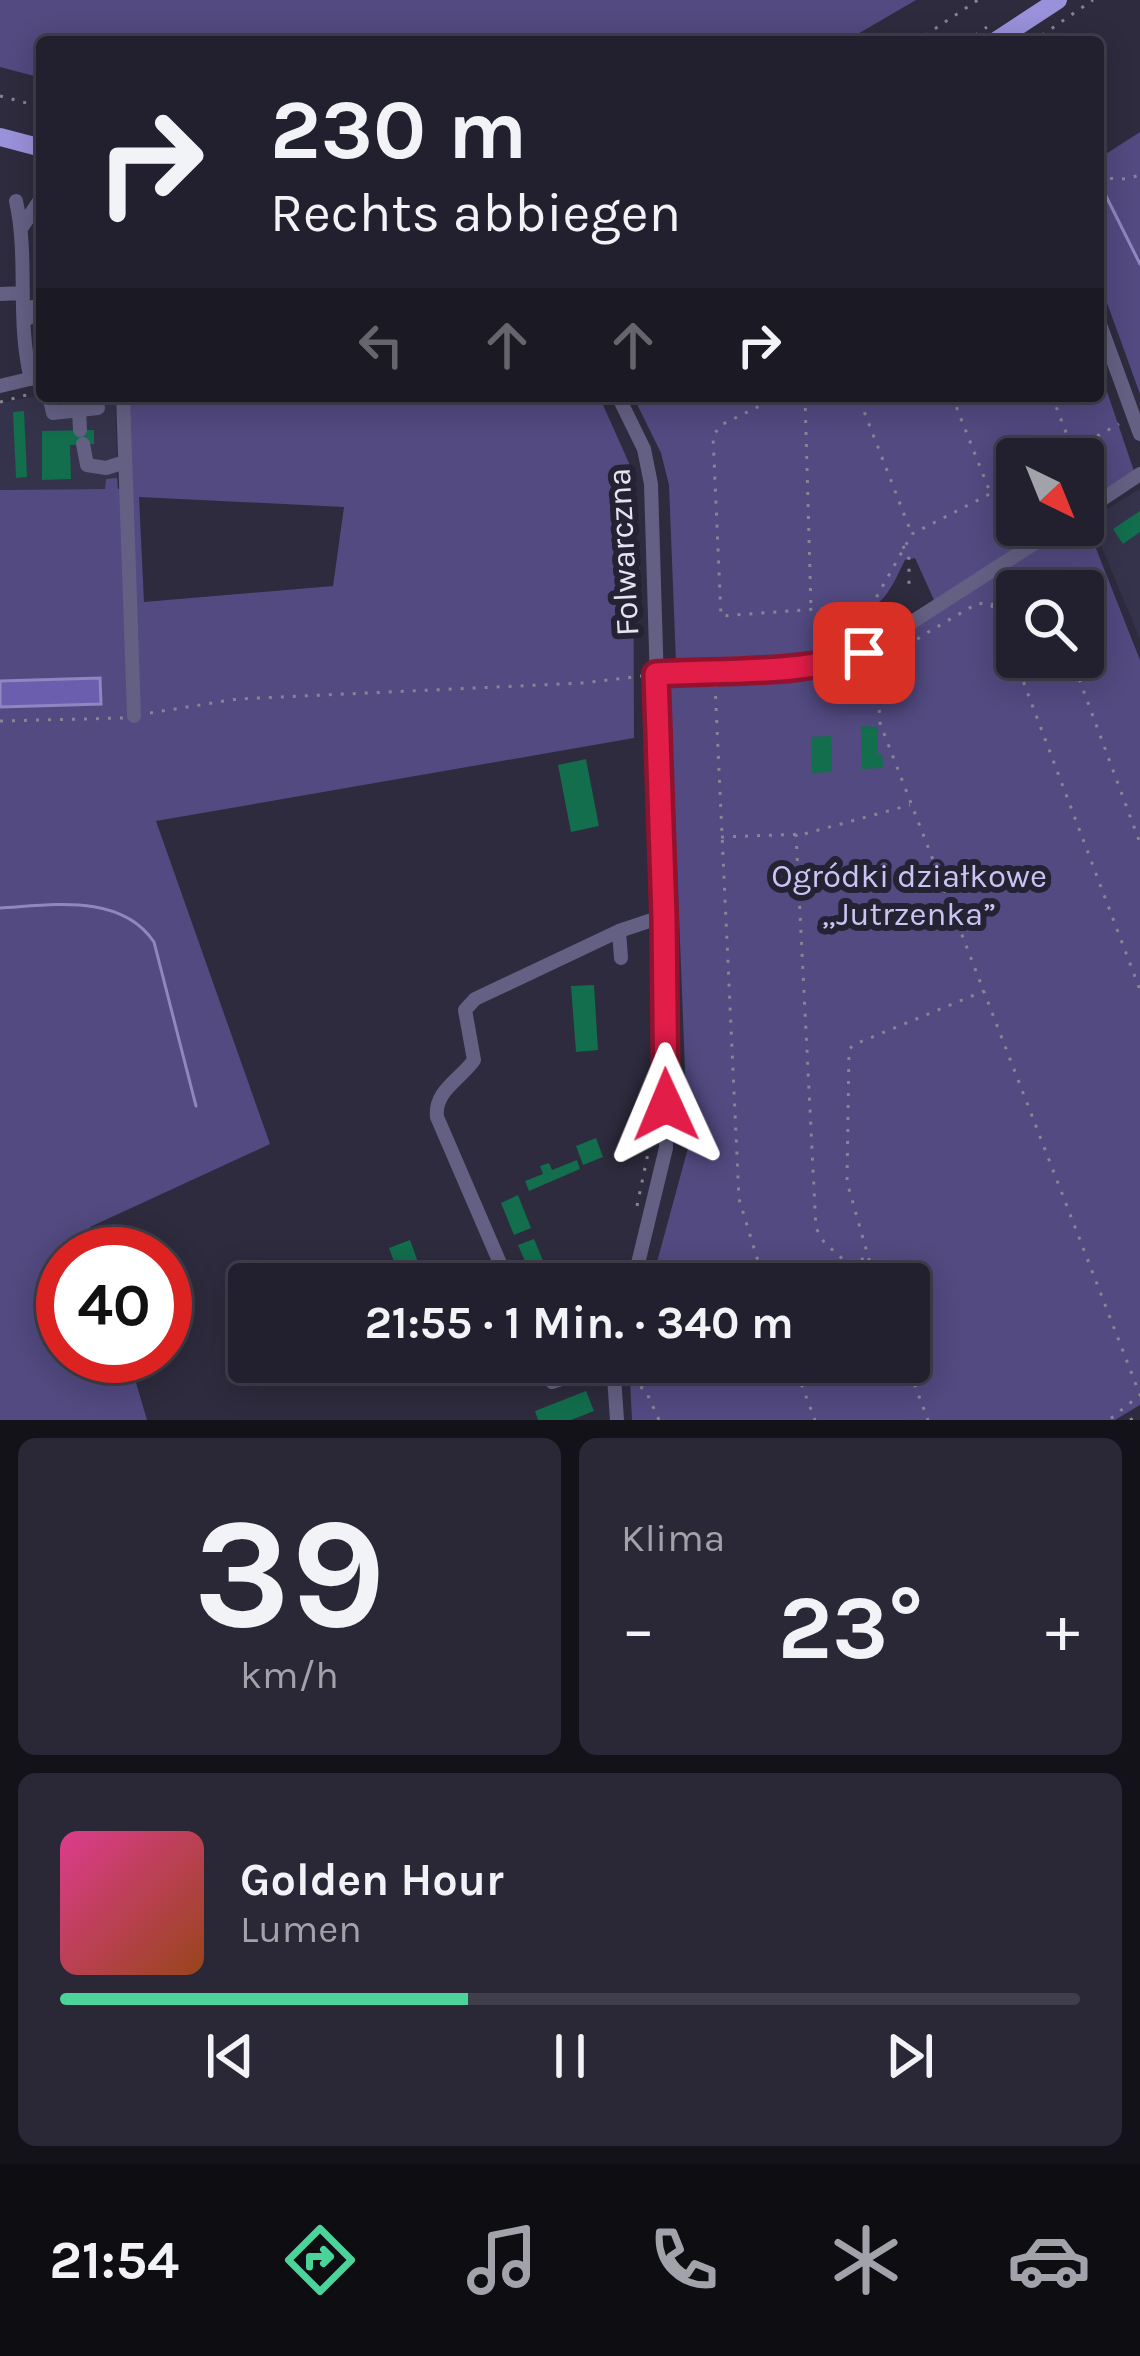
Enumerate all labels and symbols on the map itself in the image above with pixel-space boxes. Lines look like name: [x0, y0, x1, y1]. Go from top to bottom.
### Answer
north arrow: [996, 438, 1104, 546]
street label: Folwarczna: [600, 467, 646, 637]
pin: [813, 602, 915, 704]
park label: Ogródki działkowe „Jutrzenka”: [771, 857, 1047, 933]
position arrow: [603, 1042, 729, 1168]
speed limit sign: 40: [36, 1227, 192, 1383]

